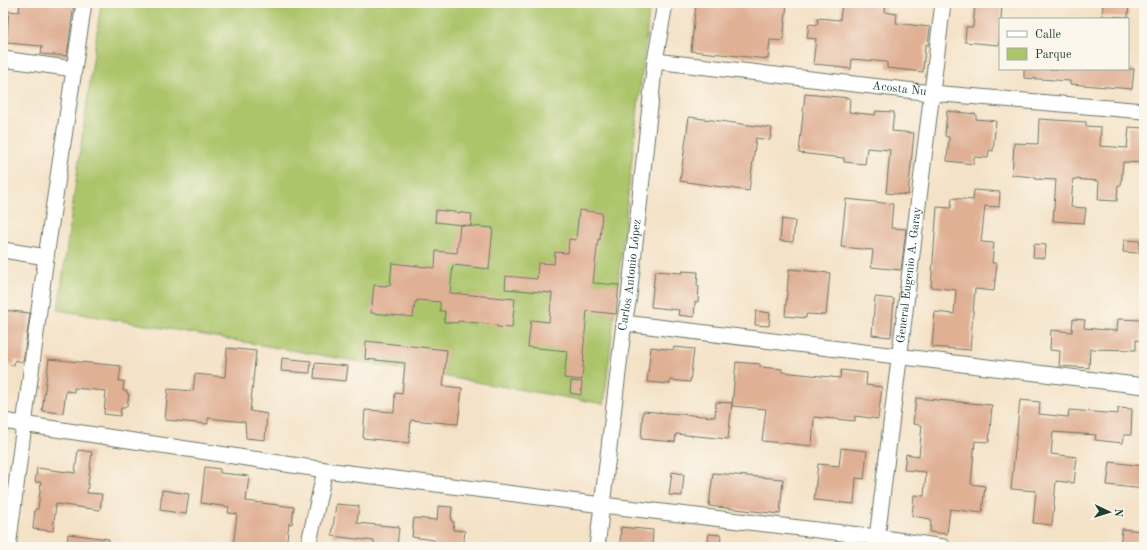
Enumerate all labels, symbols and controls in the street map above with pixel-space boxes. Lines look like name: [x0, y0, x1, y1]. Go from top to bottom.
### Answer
legend: [999, 18, 1129, 70]
text: Calle: [1035, 29, 1061, 41]
text: Parque: [1035, 49, 1072, 61]
street label: Acosta Ñu: [871, 80, 928, 98]
street label: General Eugenio A. Garay: [895, 206, 924, 344]
street label: Carlos Antonio López: [617, 219, 644, 332]
north arrow: [1089, 492, 1129, 532]
text: N: [1112, 508, 1123, 518]

